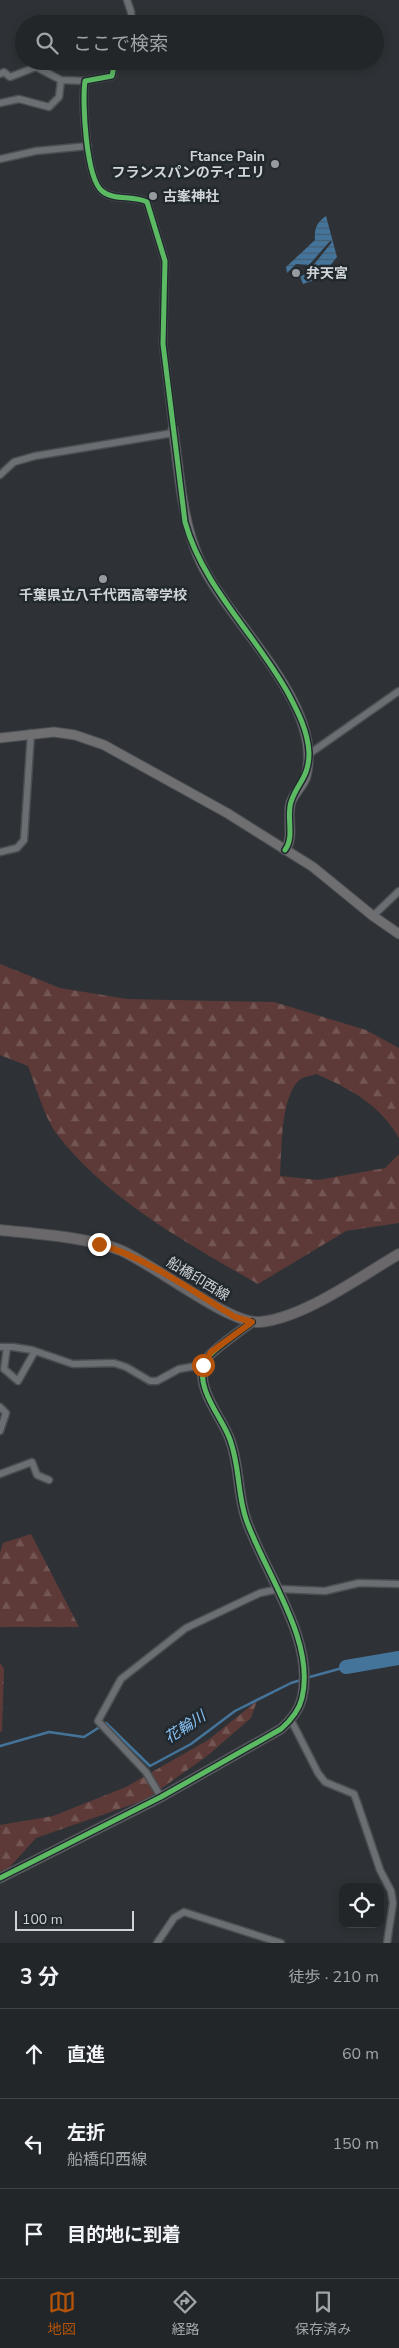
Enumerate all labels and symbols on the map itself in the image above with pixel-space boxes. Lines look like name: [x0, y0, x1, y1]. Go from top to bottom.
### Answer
place label: Ftance Pain フランスパンのティエリ: [111, 147, 265, 182]
marker: Ftance Pain フランスパンのティエリ: [269, 158, 281, 170]
place label: 古峯神社: [163, 187, 219, 206]
marker: 古峯神社: [147, 190, 159, 202]
place label: 弁天宮: [306, 264, 348, 283]
marker: 弁天宮: [290, 267, 302, 279]
marker: 千葉県立八千代西高等学校: [97, 573, 109, 585]
place label: 千葉県立八千代西高等学校: [19, 586, 187, 605]
route end: [88, 1233, 111, 1256]
street label: 船橋印西線: [163, 1253, 233, 1305]
route start: [192, 1354, 215, 1377]
water label: 花輪川: [161, 1705, 211, 1748]
scale bar: [15, 1908, 134, 1931]

